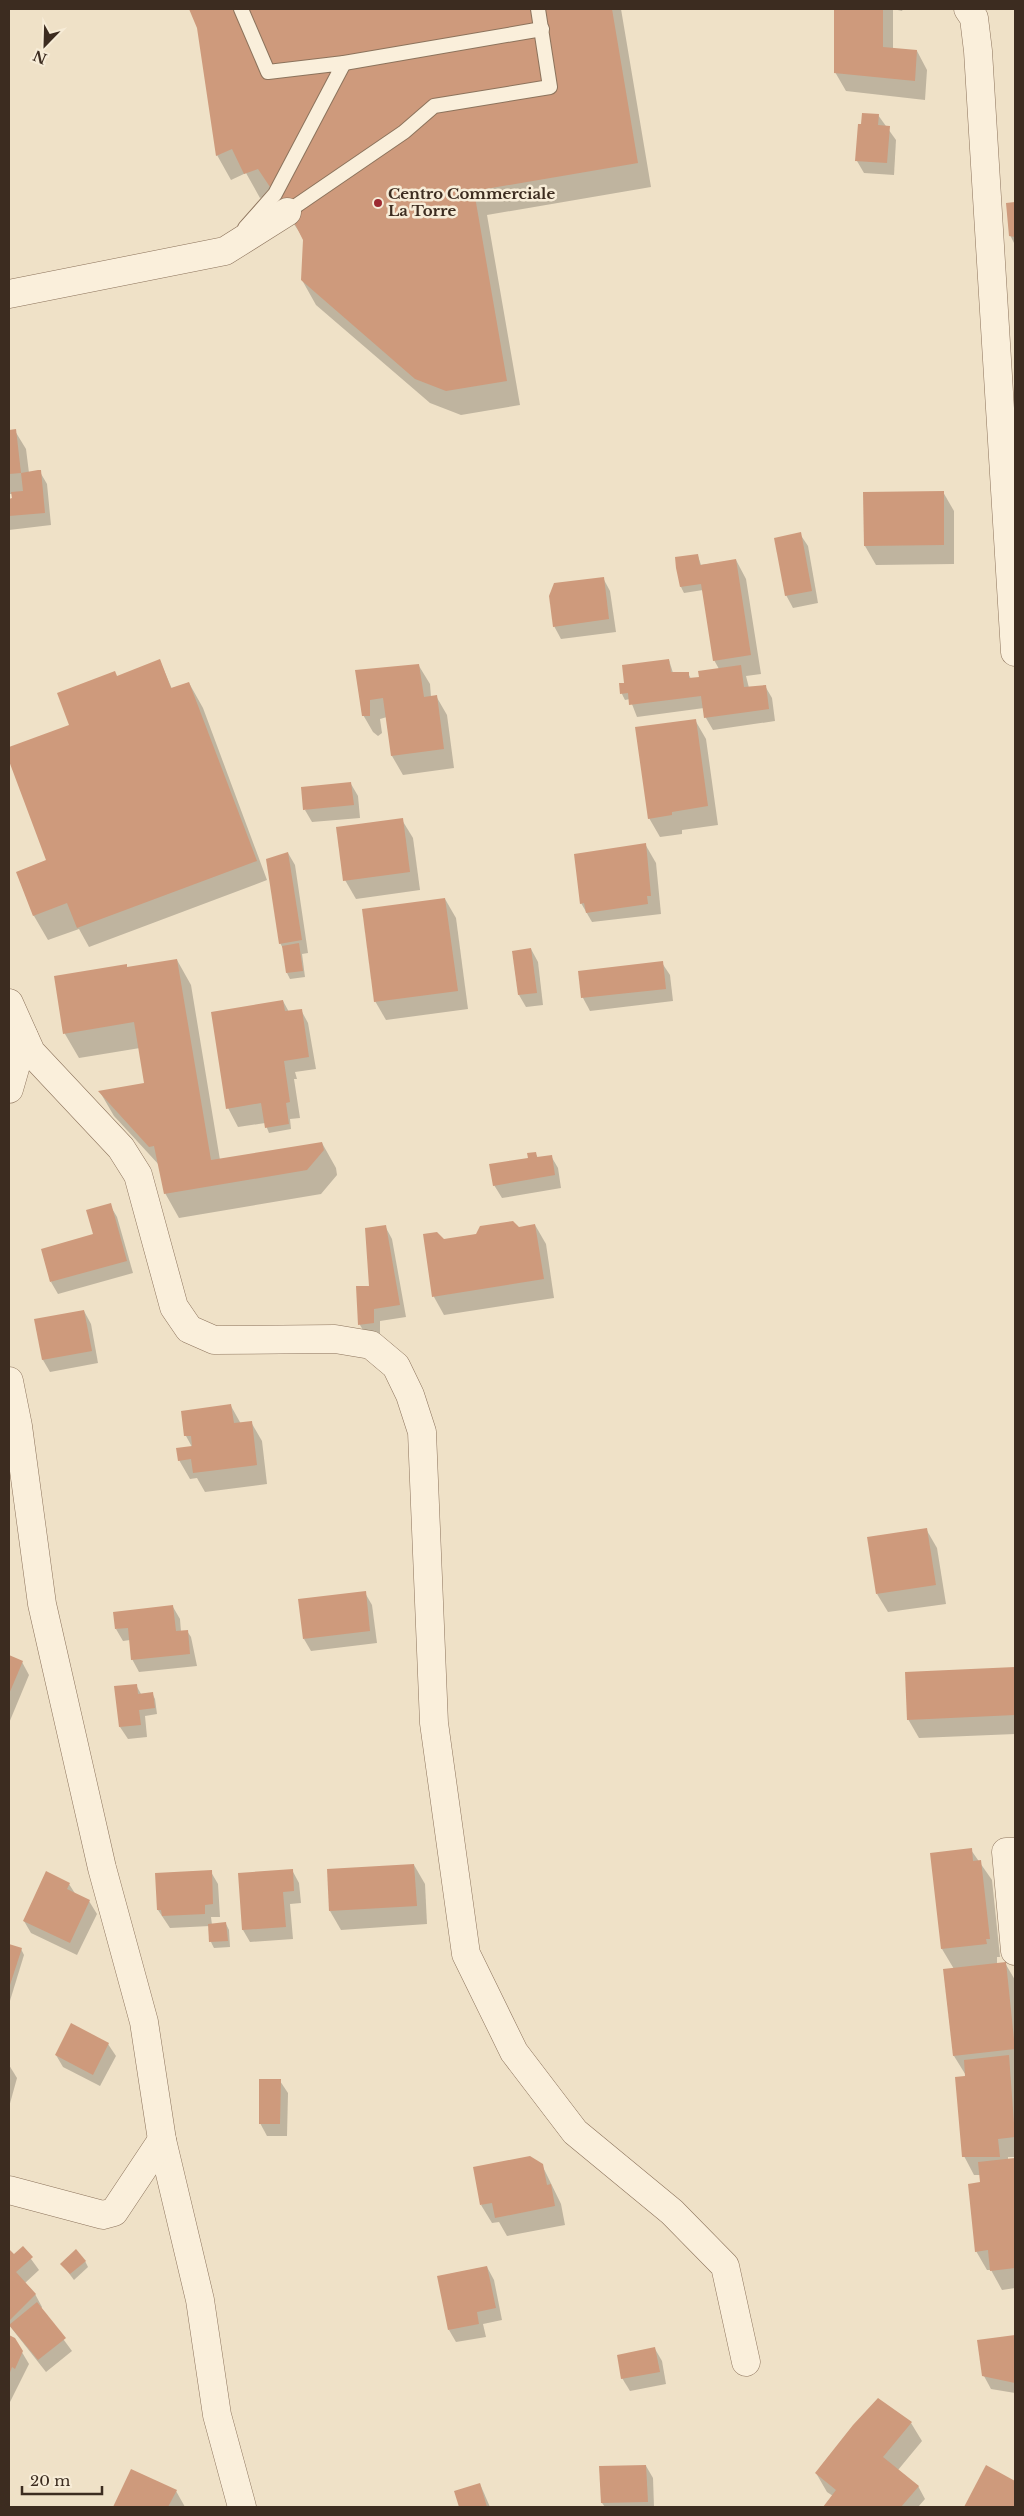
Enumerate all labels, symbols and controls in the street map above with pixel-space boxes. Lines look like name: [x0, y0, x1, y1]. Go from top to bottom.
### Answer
north arrow: [20, 20, 70, 70]
text: N: [30, 46, 49, 68]
place label: Centro Commerciale La Torre: [388, 184, 555, 220]
marker: Centro Commerciale La Torre: [372, 197, 384, 209]
scale bar: [22, 2464, 102, 2496]
text: 20 m: [30, 2471, 70, 2490]

